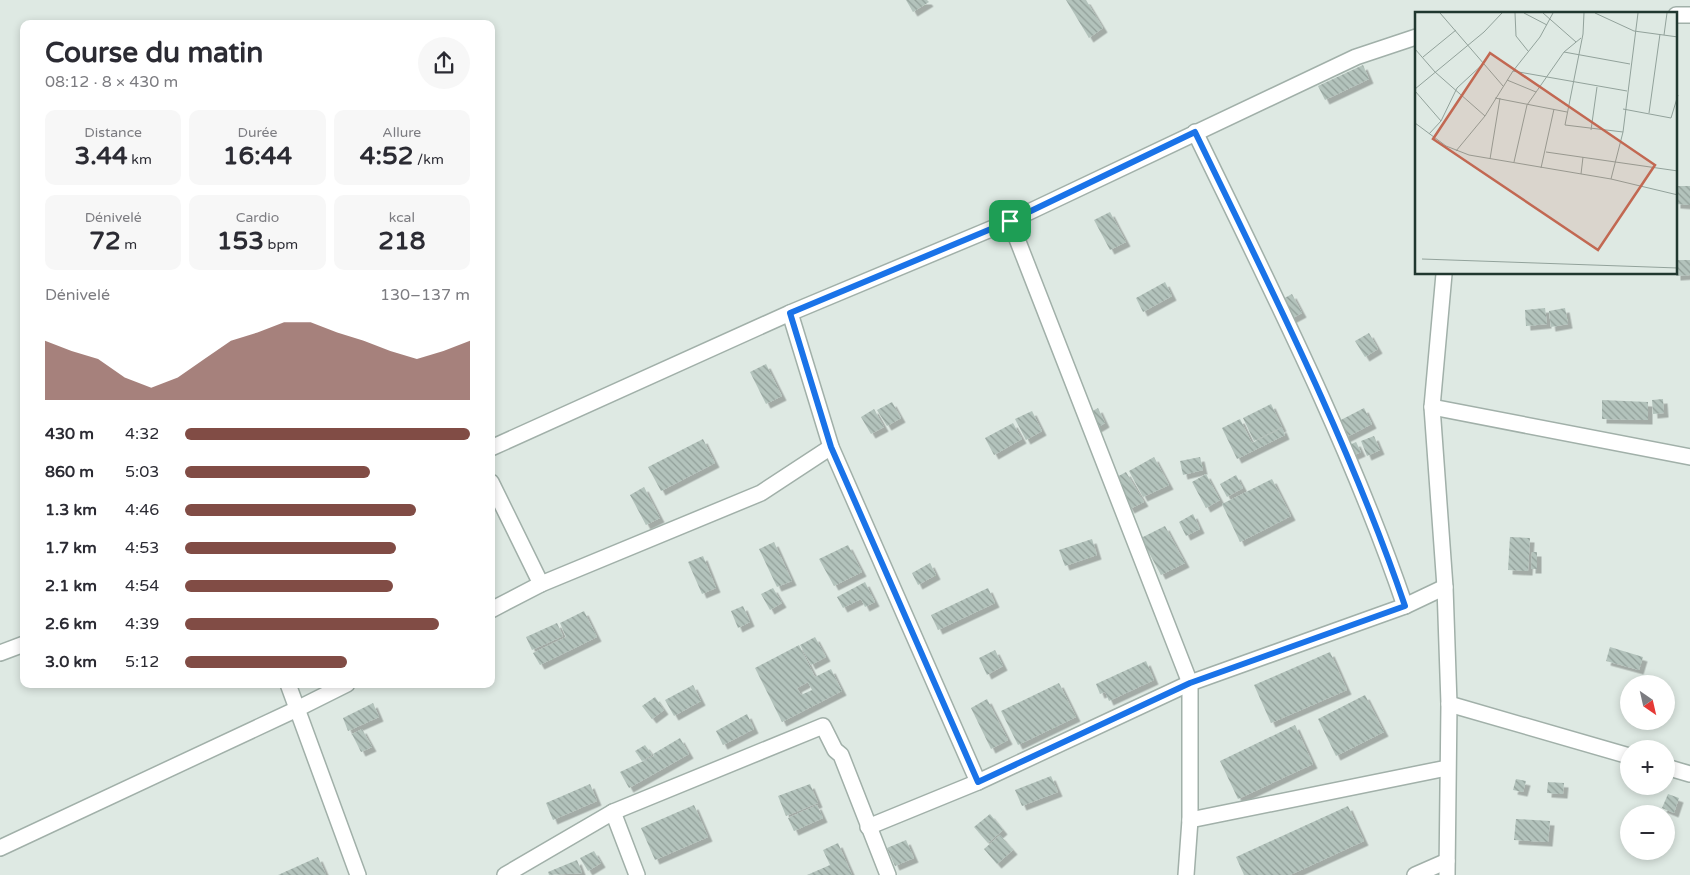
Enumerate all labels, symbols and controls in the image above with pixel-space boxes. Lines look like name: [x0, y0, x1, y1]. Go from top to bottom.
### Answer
inset map: [1415, 12, 1678, 275]
text: Course du matin: [45, 36, 263, 70]
button: share: [418, 37, 470, 89]
text: 08:12 · 8 × 430 m: [45, 72, 178, 92]
text: Distance: [84, 124, 142, 141]
text: Durée: [238, 124, 277, 141]
text: Allure: [382, 124, 421, 141]
text: 3.44: [75, 141, 128, 171]
text: 16:44: [223, 141, 292, 171]
text: 4:52: [360, 141, 413, 171]
text: km: [128, 151, 152, 168]
text: /km: [413, 151, 444, 168]
pin: [989, 200, 1031, 242]
icon: arrive: [996, 207, 1024, 235]
text: Dénivelé: [85, 209, 142, 226]
text: Cardio: [236, 209, 279, 226]
text: kcal: [389, 209, 415, 226]
text: 72: [89, 226, 121, 256]
text: 153: [217, 226, 264, 256]
text: 218: [378, 226, 425, 256]
text: m: [121, 236, 137, 253]
text: bpm: [264, 236, 298, 253]
text: Dénivelé: [45, 285, 110, 305]
text: 130–137 m: [380, 285, 470, 305]
text: 430 m: [45, 424, 94, 444]
text: 4:32: [125, 424, 159, 444]
text: 860 m: [45, 462, 94, 482]
text: 5:03: [125, 462, 159, 482]
text: 1.3 km: [45, 500, 97, 520]
text: 4:46: [125, 500, 159, 520]
text: 1.7 km: [45, 538, 97, 558]
text: 4:53: [125, 538, 159, 558]
text: 2.1 km: [45, 576, 97, 596]
text: 4:54: [125, 576, 159, 596]
text: 2.6 km: [45, 614, 97, 634]
text: 4:39: [125, 614, 159, 634]
text: 3.0 km: [45, 652, 97, 672]
text: 5:12: [125, 652, 159, 672]
north arrow: [1620, 675, 1675, 730]
map controls: [1620, 675, 1675, 860]
button: +: [1620, 740, 1675, 795]
button: −: [1620, 805, 1675, 860]

